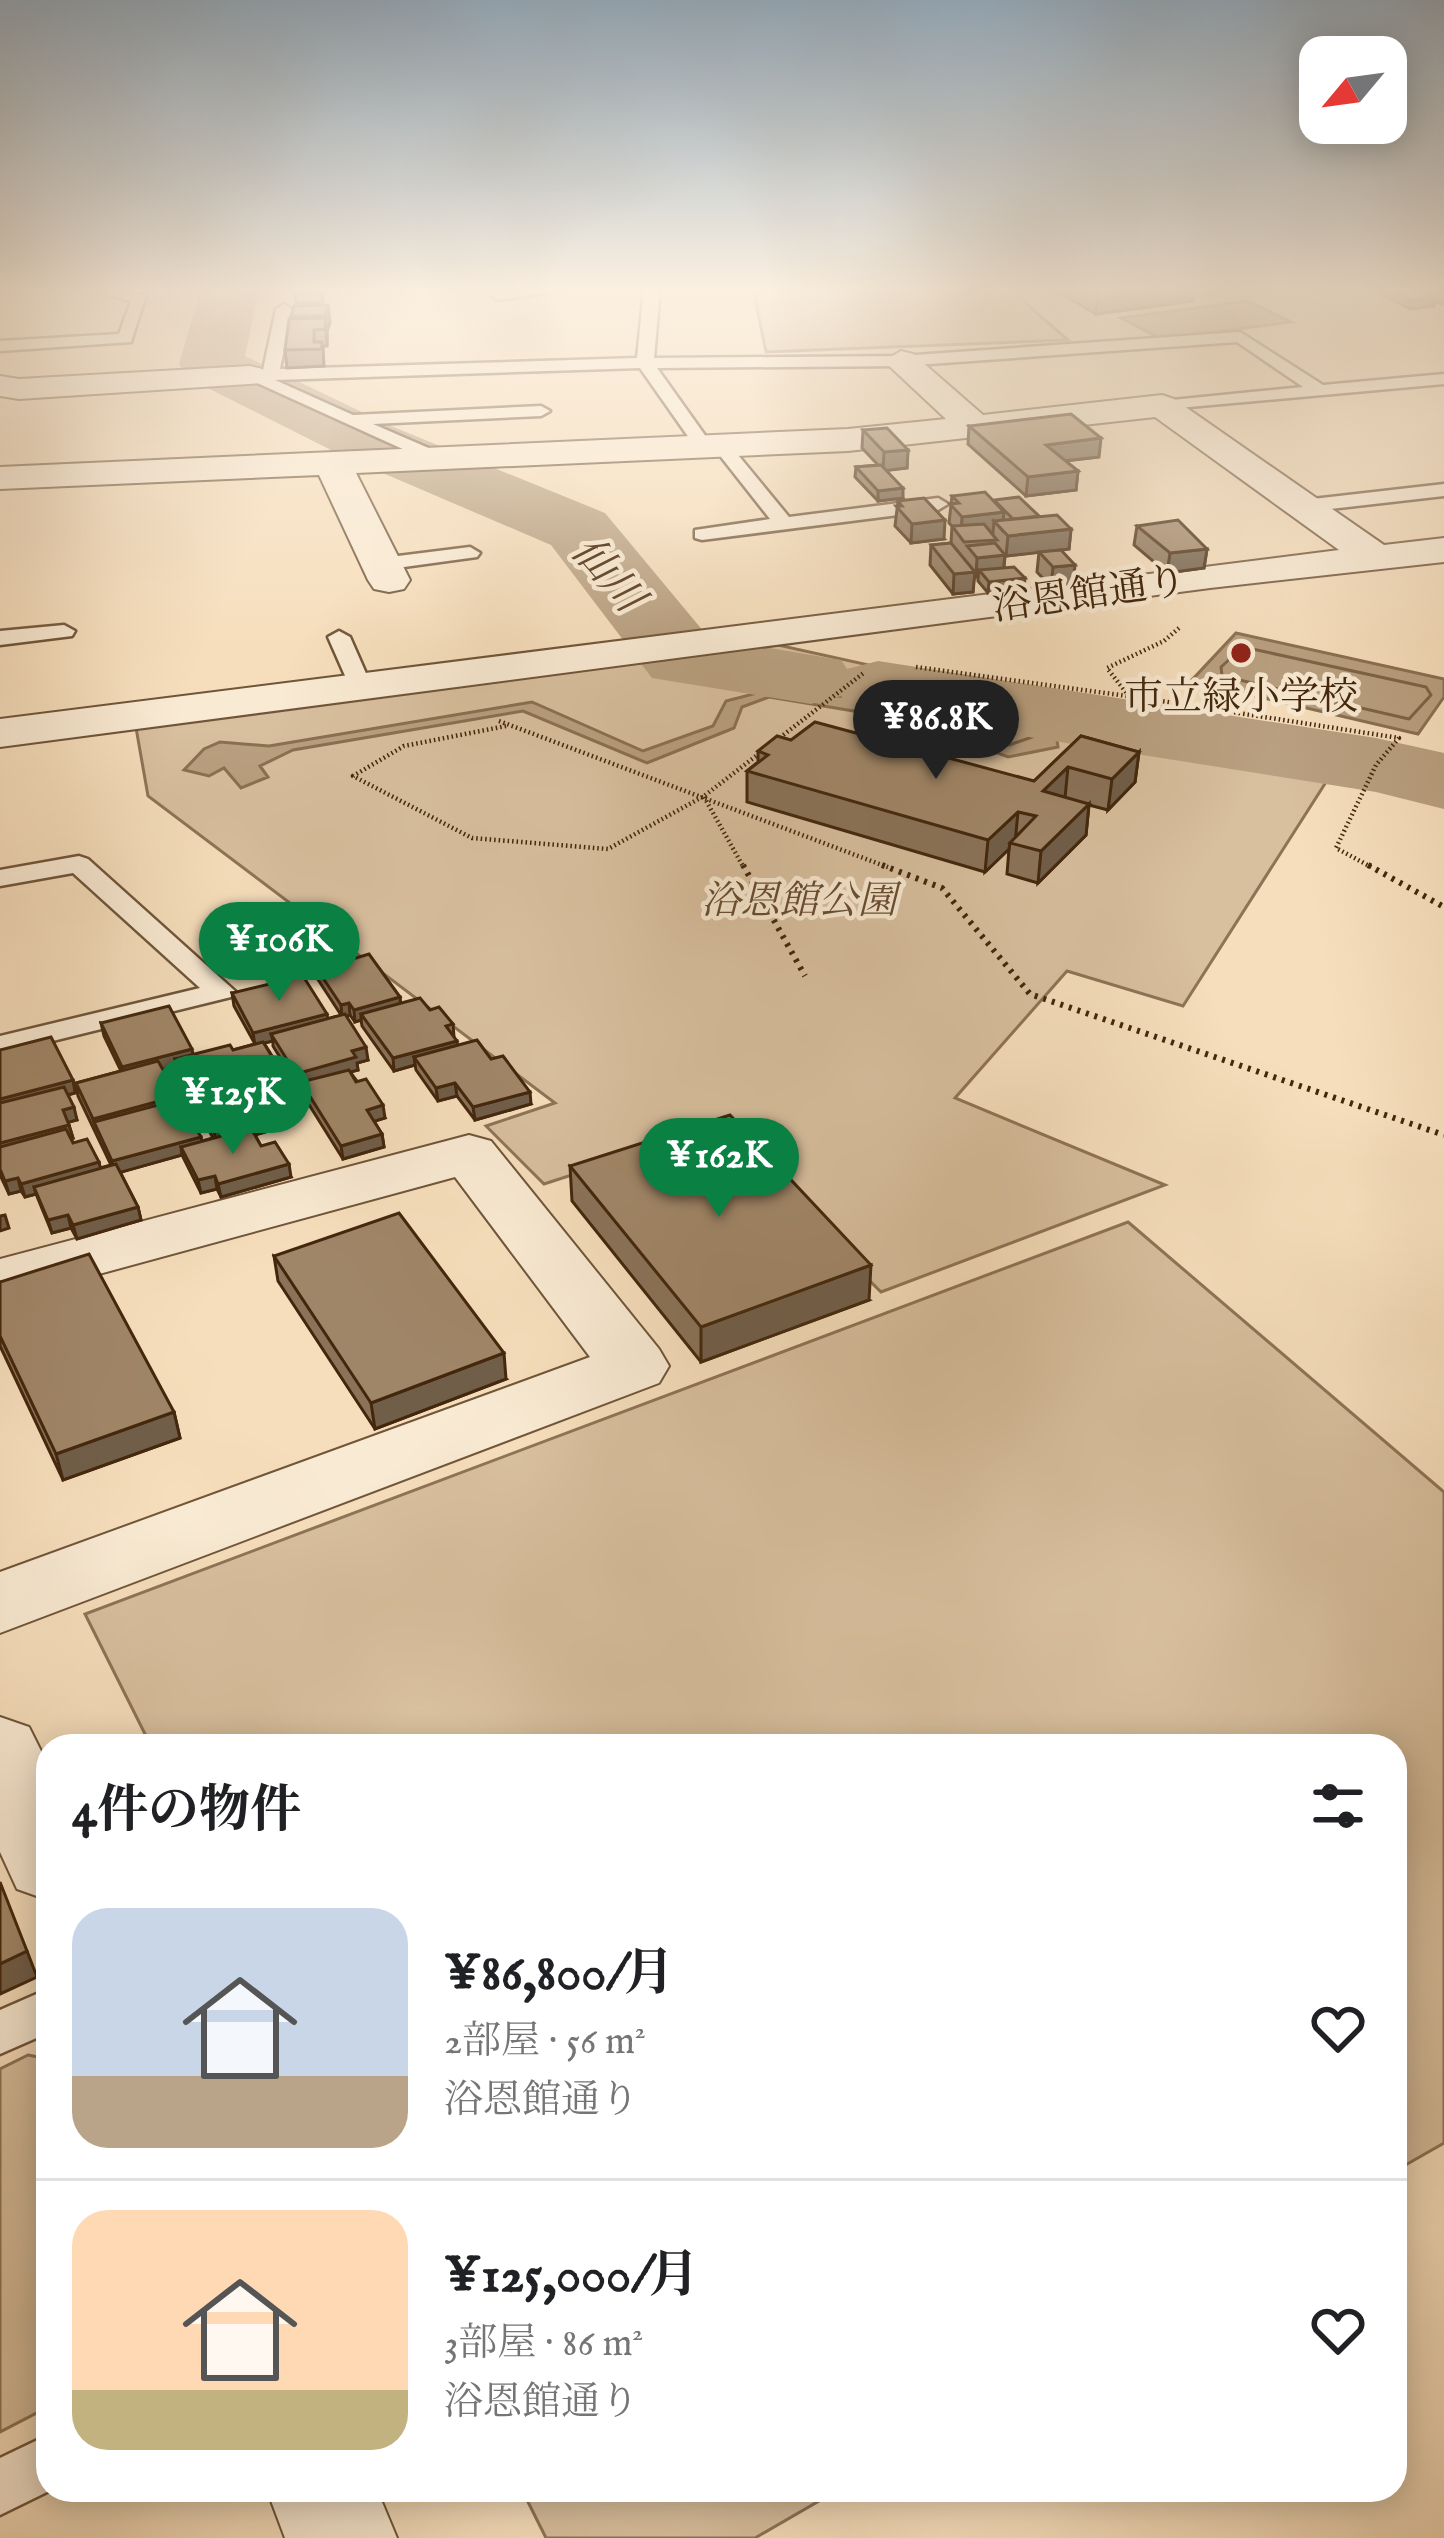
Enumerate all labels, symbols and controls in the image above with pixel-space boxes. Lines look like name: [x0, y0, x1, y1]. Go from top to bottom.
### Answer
north arrow: [1299, 36, 1407, 144]
map controls: [1299, 36, 1407, 144]
water label: 仙川: [559, 526, 657, 627]
street label: 浴恩館通り: [990, 558, 1189, 633]
marker: 市立緑小学校: [1228, 640, 1254, 666]
place label: 市立緑小学校: [1124, 674, 1358, 723]
pin: ¥86.8K: [838, 680, 1034, 782]
text: ¥86.8K: [880, 694, 992, 743]
park label: 浴恩館公園: [701, 878, 902, 927]
pin: ¥106K: [195, 902, 363, 1004]
text: ¥106K: [226, 916, 332, 965]
pin: ¥125K: [149, 1055, 317, 1157]
text: ¥125K: [181, 1069, 285, 1118]
pin: ¥162K: [635, 1118, 803, 1220]
text: ¥162K: [666, 1132, 772, 1181]
icon: filters: [1305, 1773, 1371, 1839]
text: 4件の物件: [72, 1780, 301, 1845]
text: ¥86,800/月: [444, 1943, 675, 2008]
icon: home: [168, 1956, 312, 2100]
icon: heart: [1305, 1995, 1371, 2061]
text: 2部屋 · 56 m²: [444, 2018, 646, 2067]
text: 浴恩館通り: [444, 2077, 639, 2126]
text: ¥125,000/月: [444, 2245, 700, 2310]
icon: home: [168, 2258, 312, 2402]
icon: heart: [1305, 2297, 1371, 2363]
text: 3部屋 · 86 m²: [444, 2320, 643, 2369]
text: 浴恩館通り: [444, 2379, 639, 2428]

